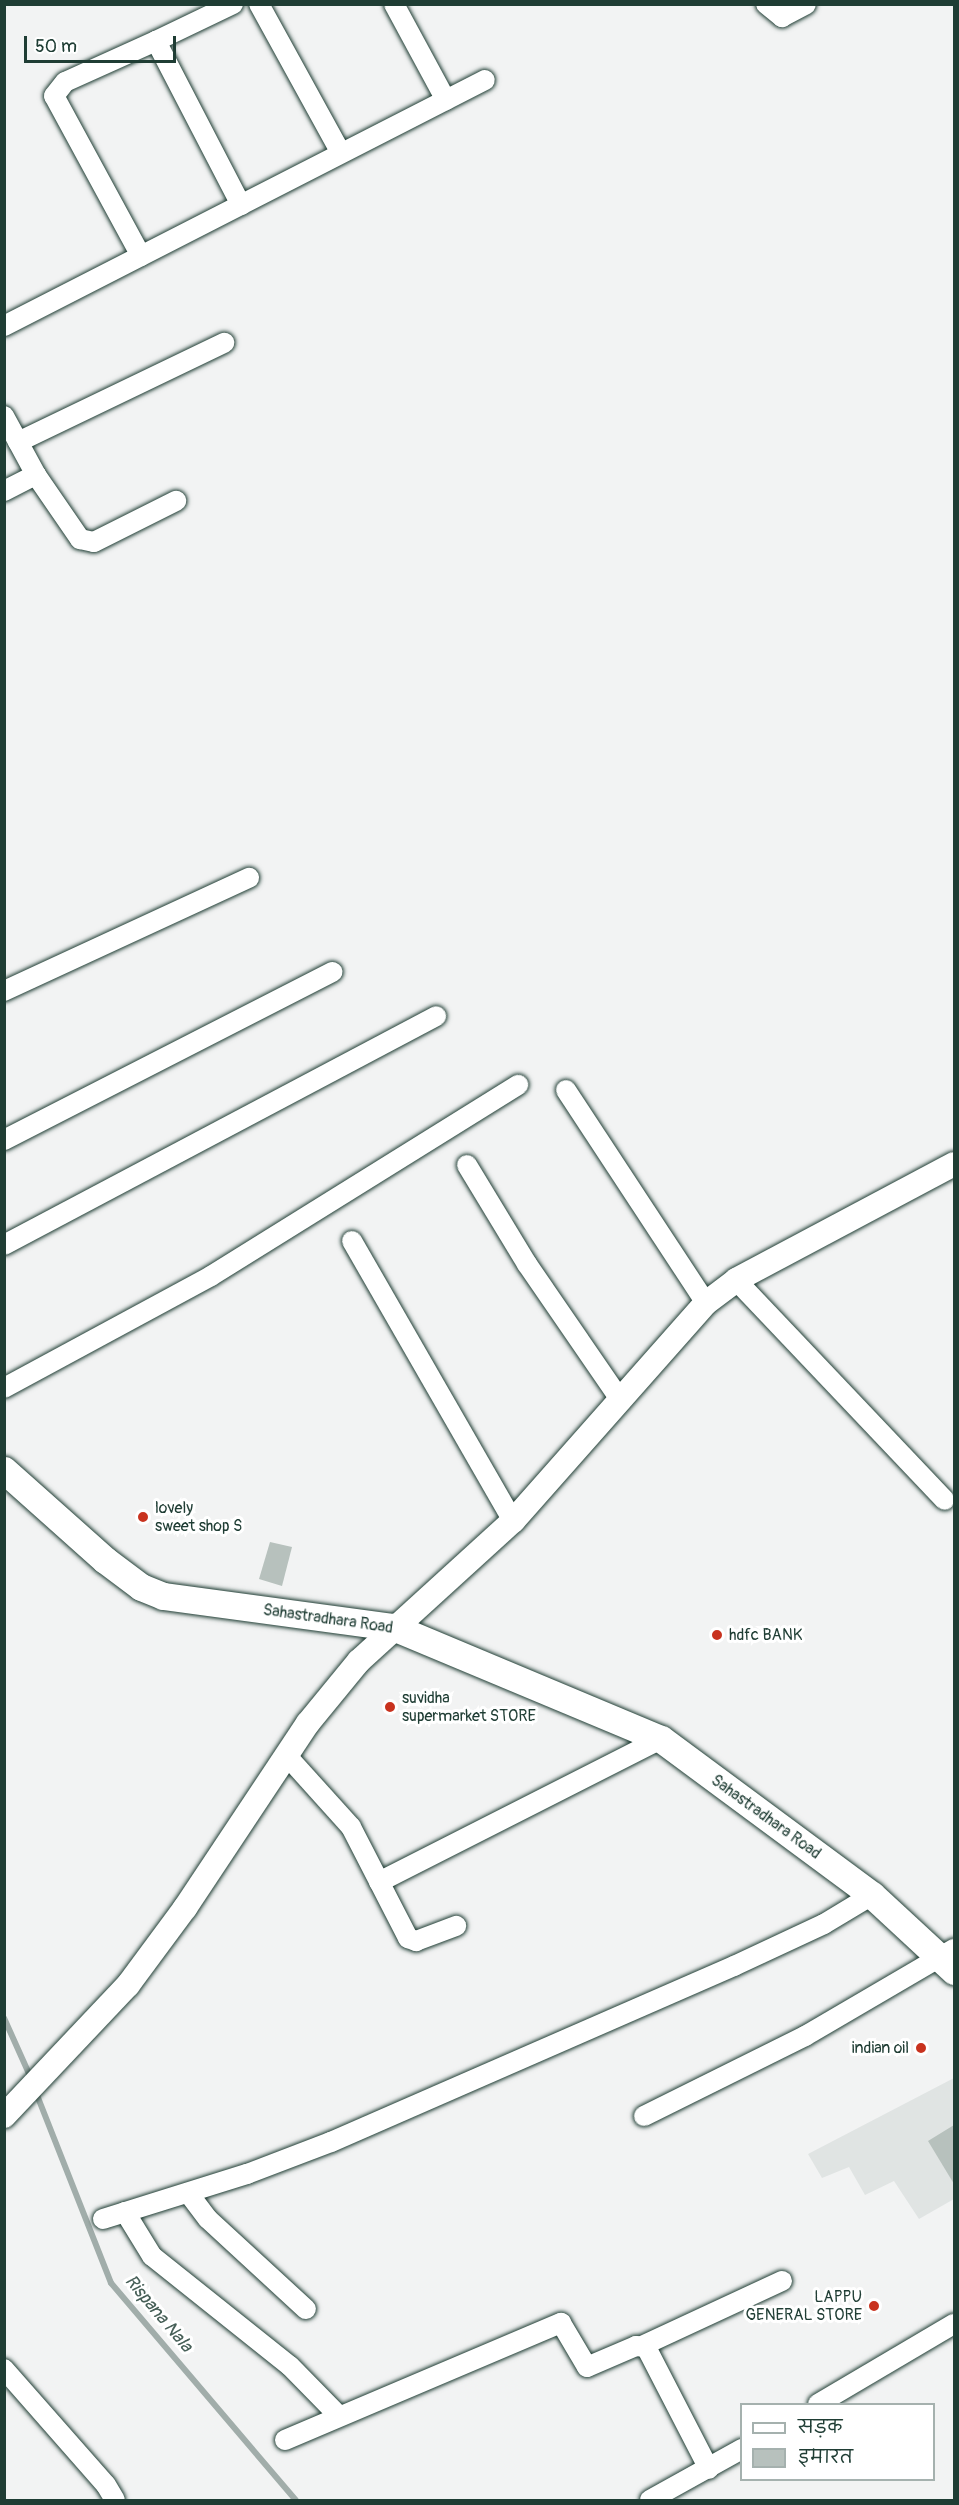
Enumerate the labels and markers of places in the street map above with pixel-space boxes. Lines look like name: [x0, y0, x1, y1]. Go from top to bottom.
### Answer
place label: lovely sweet shop S: [155, 1498, 242, 1536]
marker: lovely sweet shop S: [136, 1510, 150, 1524]
place label: hdfc BANK: [729, 1625, 802, 1645]
marker: hdfc BANK: [710, 1628, 724, 1642]
place label: suvidha supermarket STORE: [402, 1688, 536, 1726]
marker: suvidha supermarket STORE: [383, 1700, 397, 1714]
place label: indian oil: [852, 2038, 909, 2058]
marker: indian oil: [914, 2041, 928, 2055]
place label: LAPPU GENERAL STORE: [746, 2287, 862, 2325]
marker: LAPPU GENERAL STORE: [867, 2299, 881, 2313]

